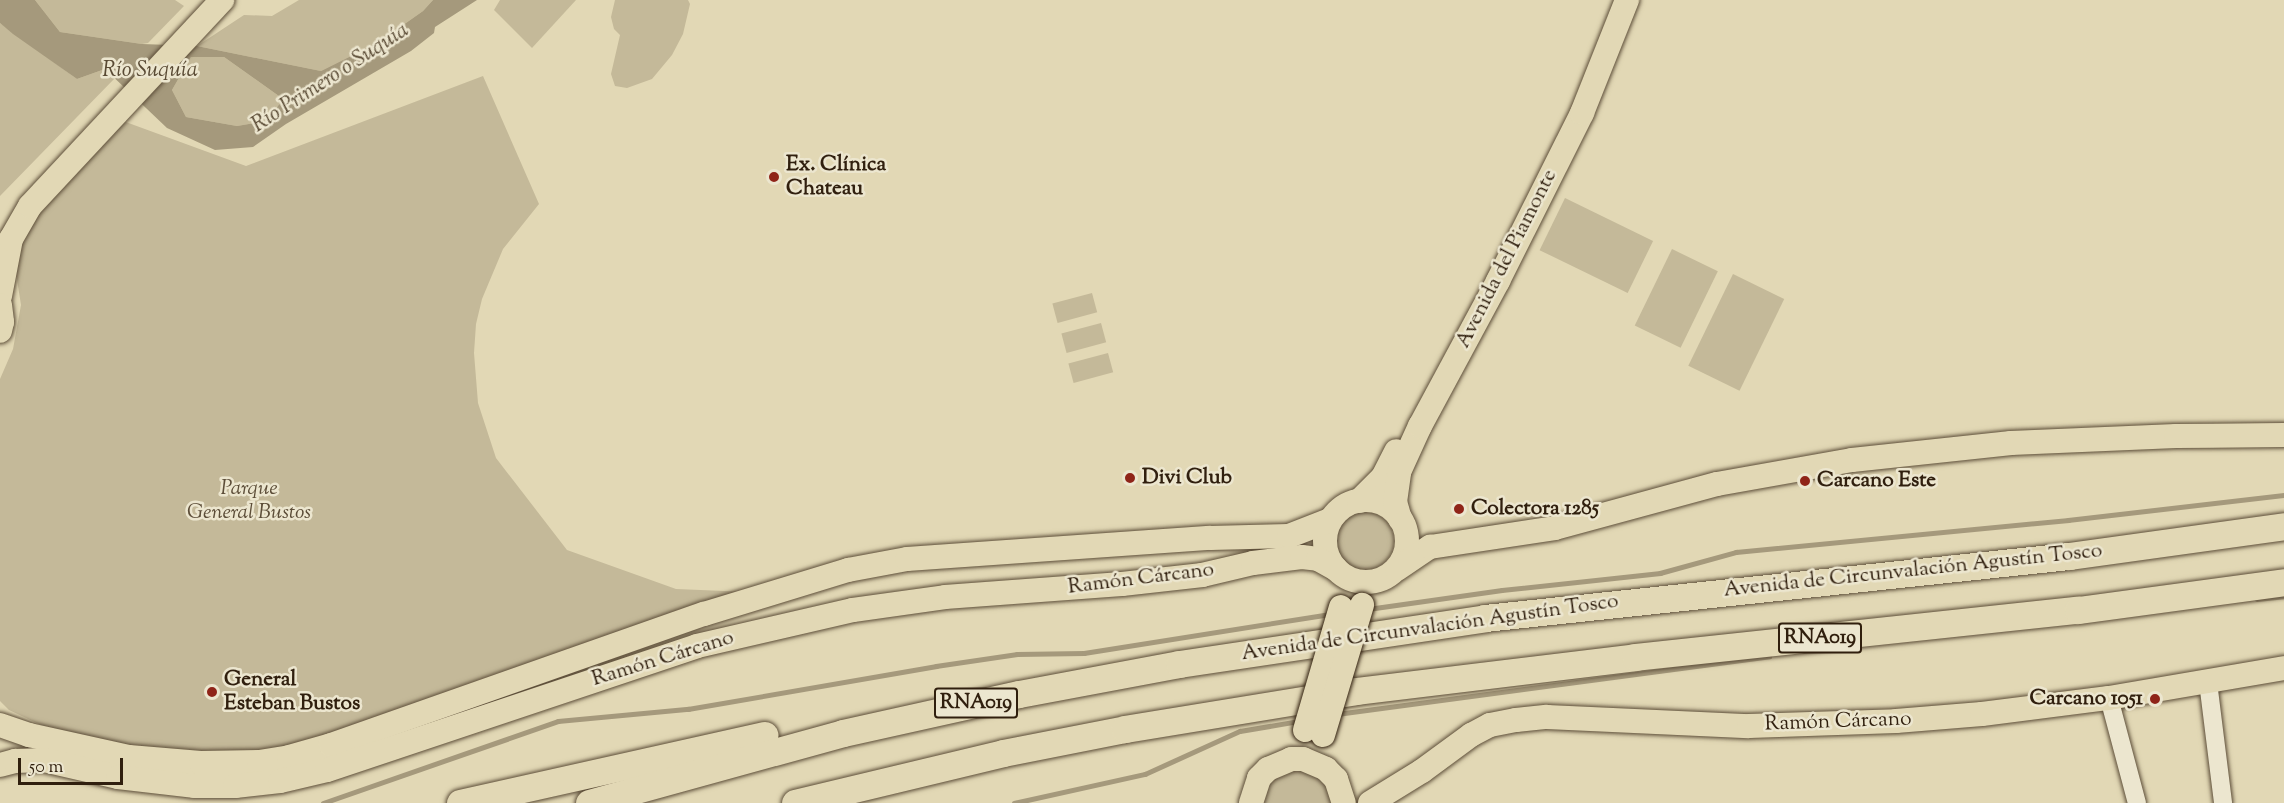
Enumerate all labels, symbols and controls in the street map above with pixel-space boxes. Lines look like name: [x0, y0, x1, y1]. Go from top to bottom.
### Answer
water label: Río Primero o Suquía: [248, 18, 414, 140]
water label: Río Suquía: [102, 59, 198, 85]
place label: Ex. Clínica Chateau: [786, 152, 886, 202]
street label: Avenida del Piamonte: [1451, 165, 1563, 353]
marker: Ex. Clínica Chateau: [767, 170, 781, 184]
place label: Divi Club: [1142, 465, 1232, 491]
place label: Carcano Este: [1817, 468, 1936, 494]
marker: Divi Club: [1123, 471, 1137, 485]
marker: Carcano Este: [1798, 474, 1812, 488]
park label: Parque General Bustos: [187, 476, 311, 526]
place label: Colectora 1285: [1471, 496, 1599, 522]
marker: Colectora 1285: [1452, 502, 1466, 516]
street label: Avenida de Circunvalación Agustín Tosco: [1722, 539, 2104, 603]
street label: Ramón Cárcano: [1066, 558, 1216, 600]
street label: Avenida de Circunvalación Agustín Tosco: [1240, 589, 1620, 667]
road number: RNA019: [1778, 621, 1862, 655]
street label: Ramón Cárcano: [589, 625, 737, 693]
place label: General Esteban Bustos: [224, 667, 360, 717]
marker: General Esteban Bustos: [205, 685, 219, 699]
road number: RNA019: [934, 686, 1018, 720]
place label: Carcano 1051: [2029, 686, 2143, 712]
marker: Carcano 1051: [2148, 692, 2162, 706]
street label: Ramón Cárcano: [1764, 707, 1912, 737]
scale bar: [21, 746, 126, 784]
text: 50 m: [29, 755, 63, 781]

